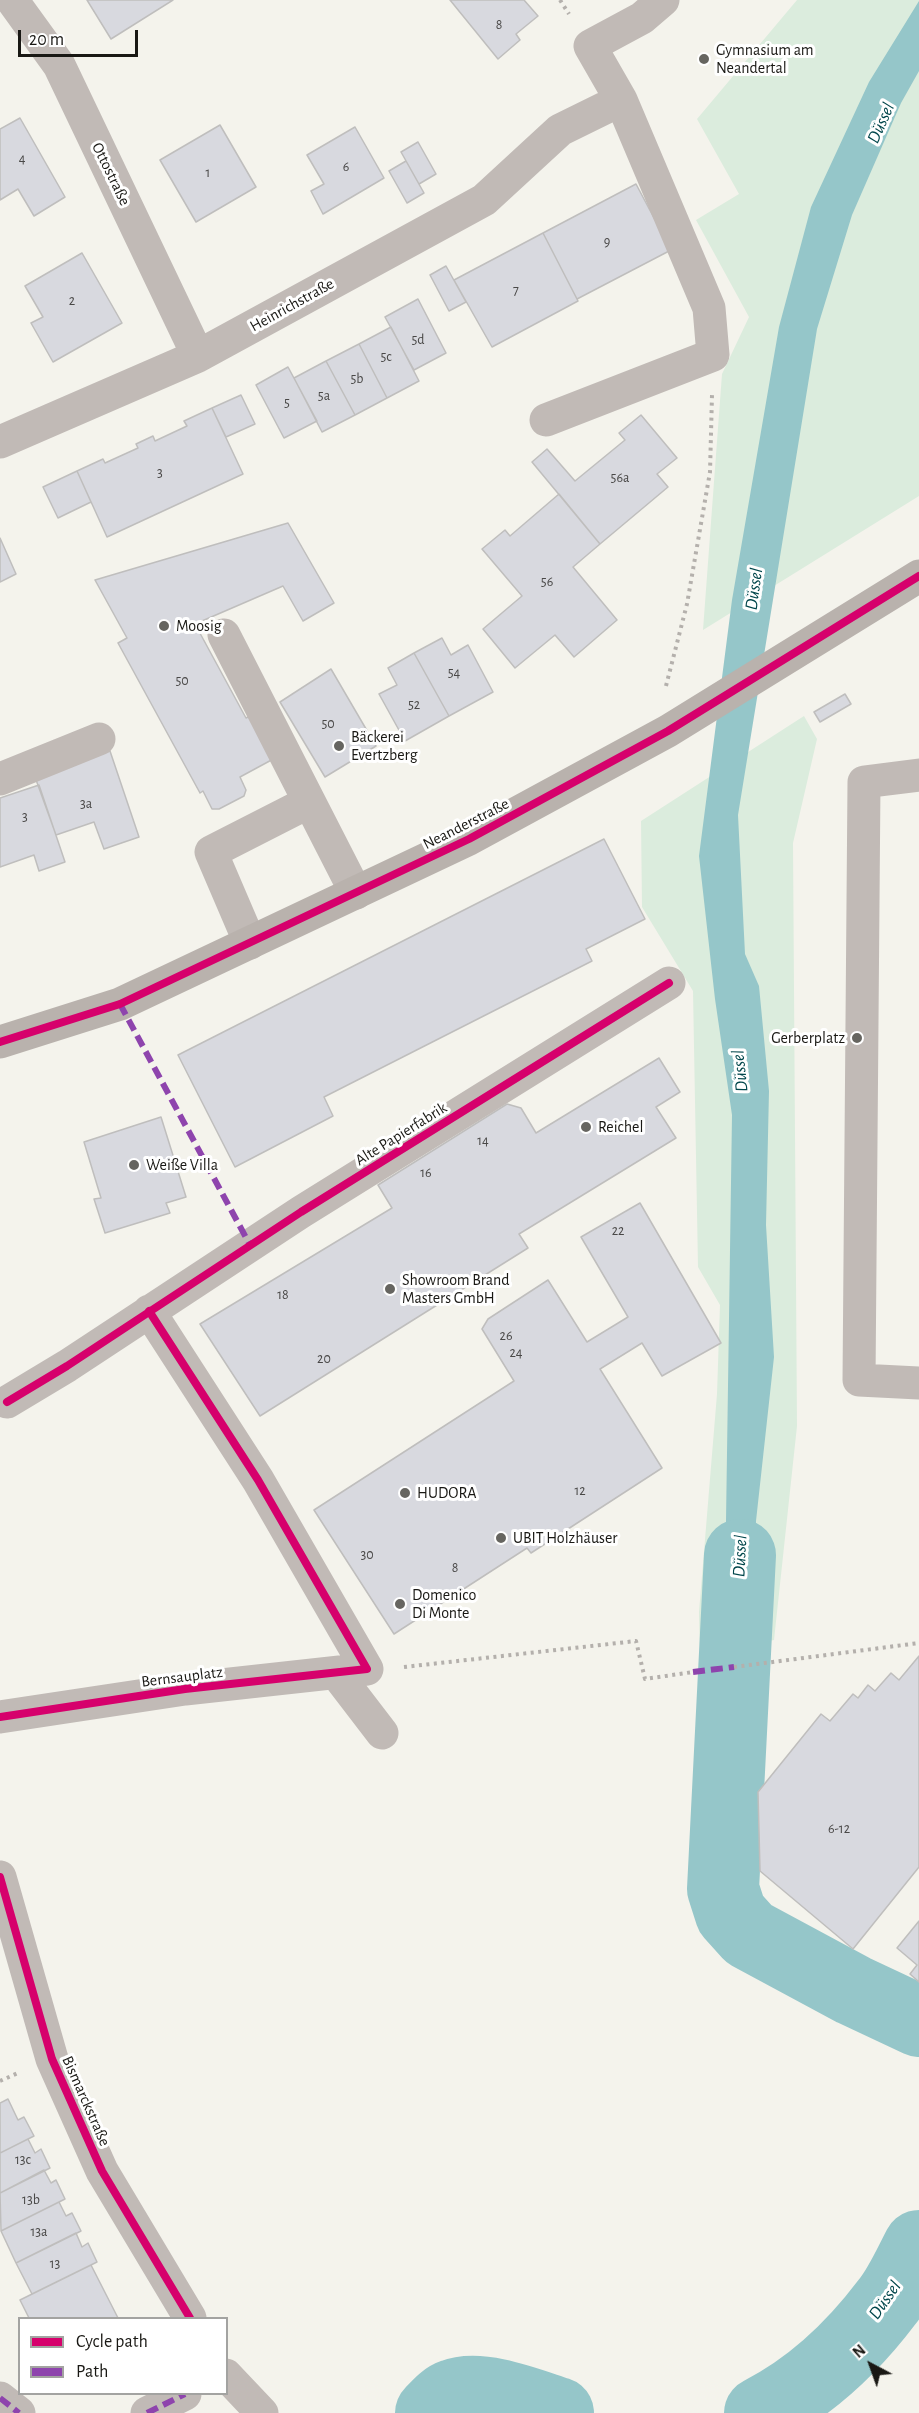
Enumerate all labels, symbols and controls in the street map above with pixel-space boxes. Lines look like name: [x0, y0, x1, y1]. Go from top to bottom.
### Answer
house number: 8: [496, 17, 502, 33]
scale bar: [21, 18, 141, 56]
text: 20 m: [29, 31, 64, 49]
place label: Gymnasium am Neandertal: [716, 40, 814, 78]
marker: Gymnasium am Neandertal: [697, 52, 711, 66]
water label: Düssel: [863, 99, 899, 147]
street label: Ottostraße: [88, 139, 134, 209]
house number: 4: [19, 151, 25, 167]
house number: 6: [343, 159, 349, 175]
house number: 1: [206, 165, 210, 181]
house number: 9: [604, 234, 610, 250]
street label: Heinrichstraße: [247, 274, 337, 336]
house number: 7: [513, 282, 519, 298]
house number: 2: [69, 293, 75, 309]
house number: 5d: [411, 332, 425, 348]
house number: 5c: [380, 349, 392, 365]
house number: 5b: [350, 371, 364, 387]
house number: 5a: [318, 388, 330, 404]
house number: 5: [284, 395, 290, 411]
house number: 3: [157, 465, 163, 481]
house number: 56a: [611, 470, 629, 486]
water label: Düssel: [740, 567, 768, 611]
house number: 56: [541, 574, 553, 590]
place label: Moosig: [176, 616, 222, 636]
marker: Moosig: [157, 619, 171, 633]
house number: 54: [448, 665, 460, 681]
house number: 50: [175, 673, 189, 689]
house number: 52: [408, 697, 420, 713]
house number: 50: [321, 716, 335, 732]
place label: Bäckerei Evertzberg: [351, 727, 418, 765]
marker: Bäckerei Evertzberg: [332, 739, 346, 753]
street label: Neanderstraße: [420, 794, 512, 854]
house number: 3a: [80, 796, 92, 812]
house number: 3: [22, 809, 28, 825]
place label: Gerberplatz: [771, 1028, 845, 1048]
marker: Gerberplatz: [850, 1031, 864, 1045]
water label: Düssel: [727, 1049, 753, 1093]
street label: Alte Papierfabrik: [352, 1098, 450, 1170]
place label: Reichel: [598, 1117, 643, 1137]
marker: Reichel: [579, 1120, 593, 1134]
house number: 14: [477, 1133, 489, 1149]
place label: Weiße Villa: [146, 1155, 218, 1175]
marker: Weiße Villa: [127, 1158, 141, 1172]
house number: 16: [420, 1165, 432, 1181]
house number: 22: [612, 1223, 624, 1239]
place label: Showroom Brand Masters GmbH: [402, 1270, 509, 1308]
marker: Showroom Brand Masters GmbH: [383, 1282, 397, 1296]
house number: 18: [277, 1287, 289, 1303]
house number: 26: [500, 1328, 512, 1344]
house number: 24: [509, 1345, 523, 1361]
house number: 20: [317, 1351, 331, 1367]
place label: HUDORA: [417, 1483, 477, 1503]
house number: 12: [574, 1483, 586, 1499]
marker: HUDORA: [398, 1486, 412, 1500]
place label: UBIT Holzhäuser: [513, 1528, 618, 1548]
marker: UBIT Holzhäuser: [494, 1531, 508, 1545]
water label: Düssel: [728, 1534, 752, 1578]
house number: 30: [360, 1547, 374, 1563]
house number: 8: [452, 1560, 458, 1576]
place label: Domenico Di Monte: [412, 1585, 476, 1623]
marker: Domenico Di Monte: [393, 1597, 407, 1611]
street label: Bernsauplatz: [140, 1662, 224, 1692]
house number: 6-12: [828, 1821, 850, 1837]
street label: Bismarckstraße: [58, 2053, 114, 2149]
house number: 13c: [15, 2152, 31, 2168]
house number: 13b: [22, 2192, 40, 2208]
house number: 13a: [30, 2224, 48, 2240]
house number: 13: [50, 2256, 60, 2272]
water label: Düssel: [864, 2276, 906, 2324]
legend: [18, 2317, 228, 2395]
text: Cycle path: [76, 2333, 148, 2351]
north arrow: [841, 2335, 901, 2395]
text: N: [850, 2342, 869, 2361]
text: Path: [76, 2363, 108, 2381]

